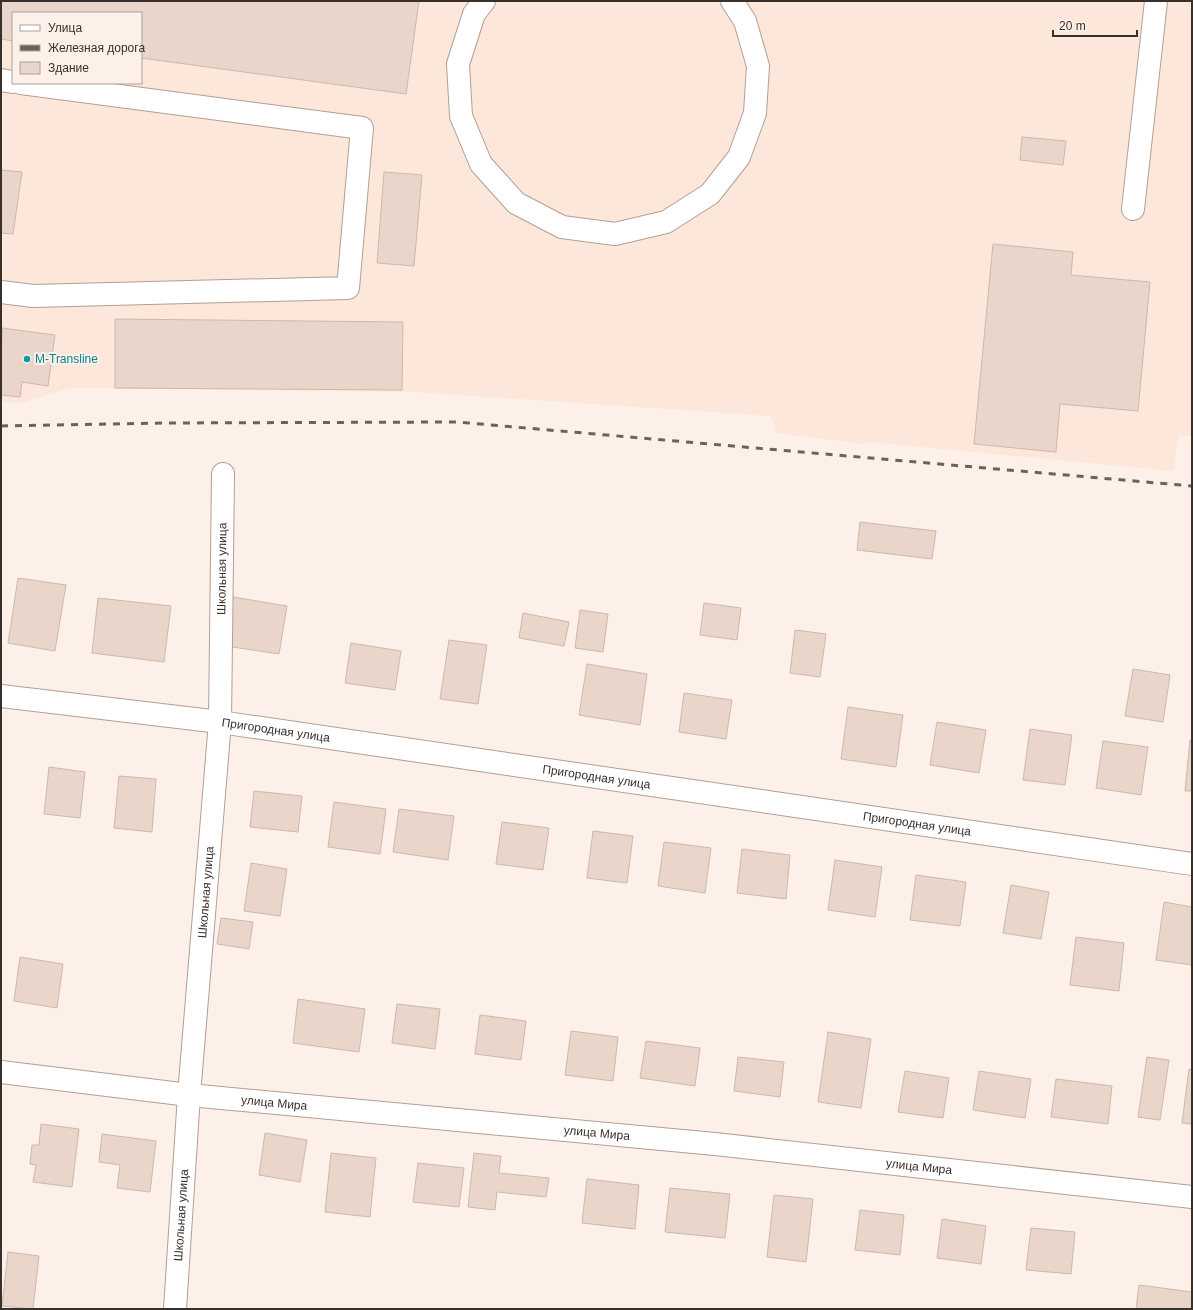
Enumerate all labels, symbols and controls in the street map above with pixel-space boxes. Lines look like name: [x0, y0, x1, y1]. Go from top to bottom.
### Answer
legend: [12, 12, 142, 84]
scale bar: [1053, 12, 1137, 38]
text: 20 m: [1059, 19, 1086, 33]
text: Улица: [48, 21, 82, 35]
text: Железная дорога: [48, 41, 145, 55]
text: Здание: [48, 61, 89, 75]
place label: M-Transline: [35, 352, 98, 366]
marker: M-Transline: [22, 354, 32, 364]
street label: Школьная улица: [214, 522, 229, 615]
street label: Пригородная улица: [221, 715, 331, 745]
street label: Пригородная улица: [541, 762, 652, 792]
street label: Пригородная улица: [862, 809, 972, 839]
street label: Школьная улица: [195, 845, 217, 939]
street label: улица Мира: [240, 1093, 308, 1113]
street label: улица Мира: [563, 1123, 631, 1143]
street label: улица Мира: [885, 1156, 953, 1177]
street label: Школьная улица: [171, 1168, 191, 1262]

